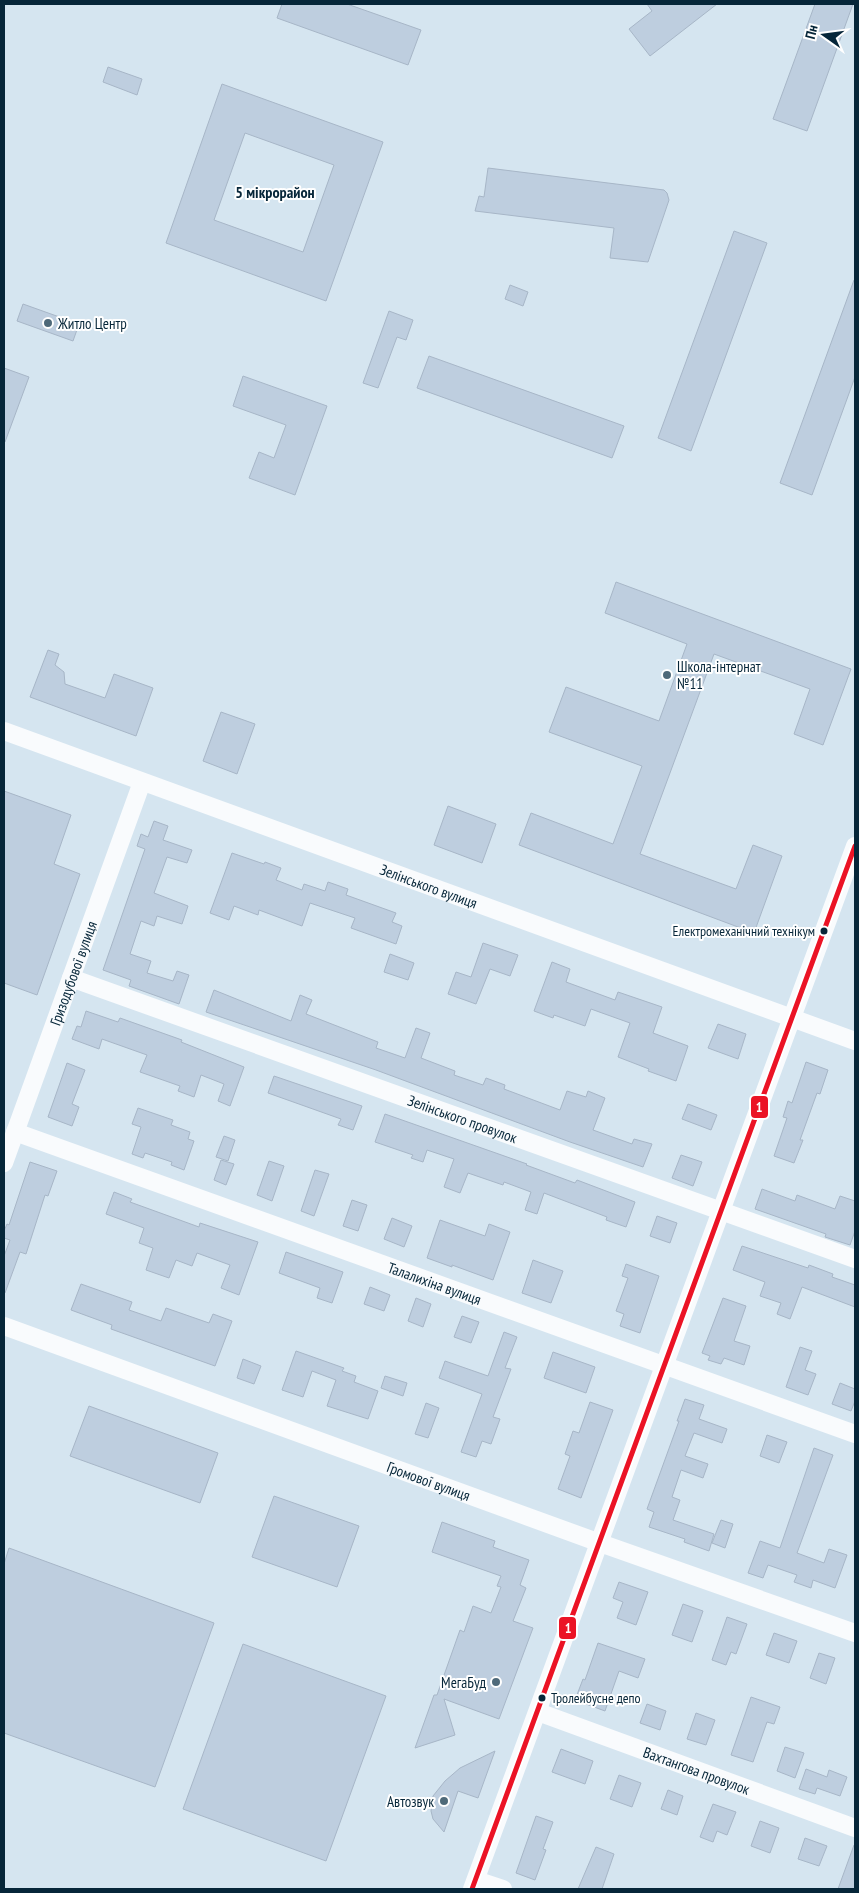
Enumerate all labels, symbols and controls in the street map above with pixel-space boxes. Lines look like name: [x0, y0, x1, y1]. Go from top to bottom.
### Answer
north arrow: [799, 10, 849, 60]
text: Пн: [801, 23, 822, 41]
district label: 5 мікрорайон: [235, 182, 315, 202]
place label: Житло Центр: [57, 314, 127, 333]
marker: Житло Центр: [42, 317, 54, 329]
place label: Школа-інтернат №11: [677, 657, 761, 693]
marker: Школа-інтернат №11: [661, 669, 673, 681]
street label: Зелінського вулиця: [377, 859, 480, 912]
street label: Гризодубової вулиця: [45, 918, 101, 1028]
place label: Електромеханічний технікум: [673, 922, 815, 940]
marker: Електромеханічний технікум: [819, 926, 829, 936]
street label: Зелінського провулок: [405, 1090, 520, 1147]
line badge: 1: [750, 1095, 769, 1119]
text: 1: [756, 1098, 762, 1116]
street label: Талалихіна вулиця: [385, 1257, 484, 1308]
street label: Громової вулиця: [385, 1457, 473, 1505]
line badge: 1: [558, 1616, 577, 1640]
text: 1: [565, 1619, 571, 1637]
place label: МегаБуд: [441, 1673, 486, 1692]
marker: МегаБуд: [490, 1676, 502, 1688]
place label: Тролейбусне депо: [551, 1689, 641, 1707]
marker: Тролейбусне депо: [537, 1693, 547, 1703]
street label: Вахтангова провулок: [641, 1742, 753, 1798]
place label: Автозвук: [387, 1792, 434, 1811]
marker: Автозвук: [438, 1795, 450, 1807]

